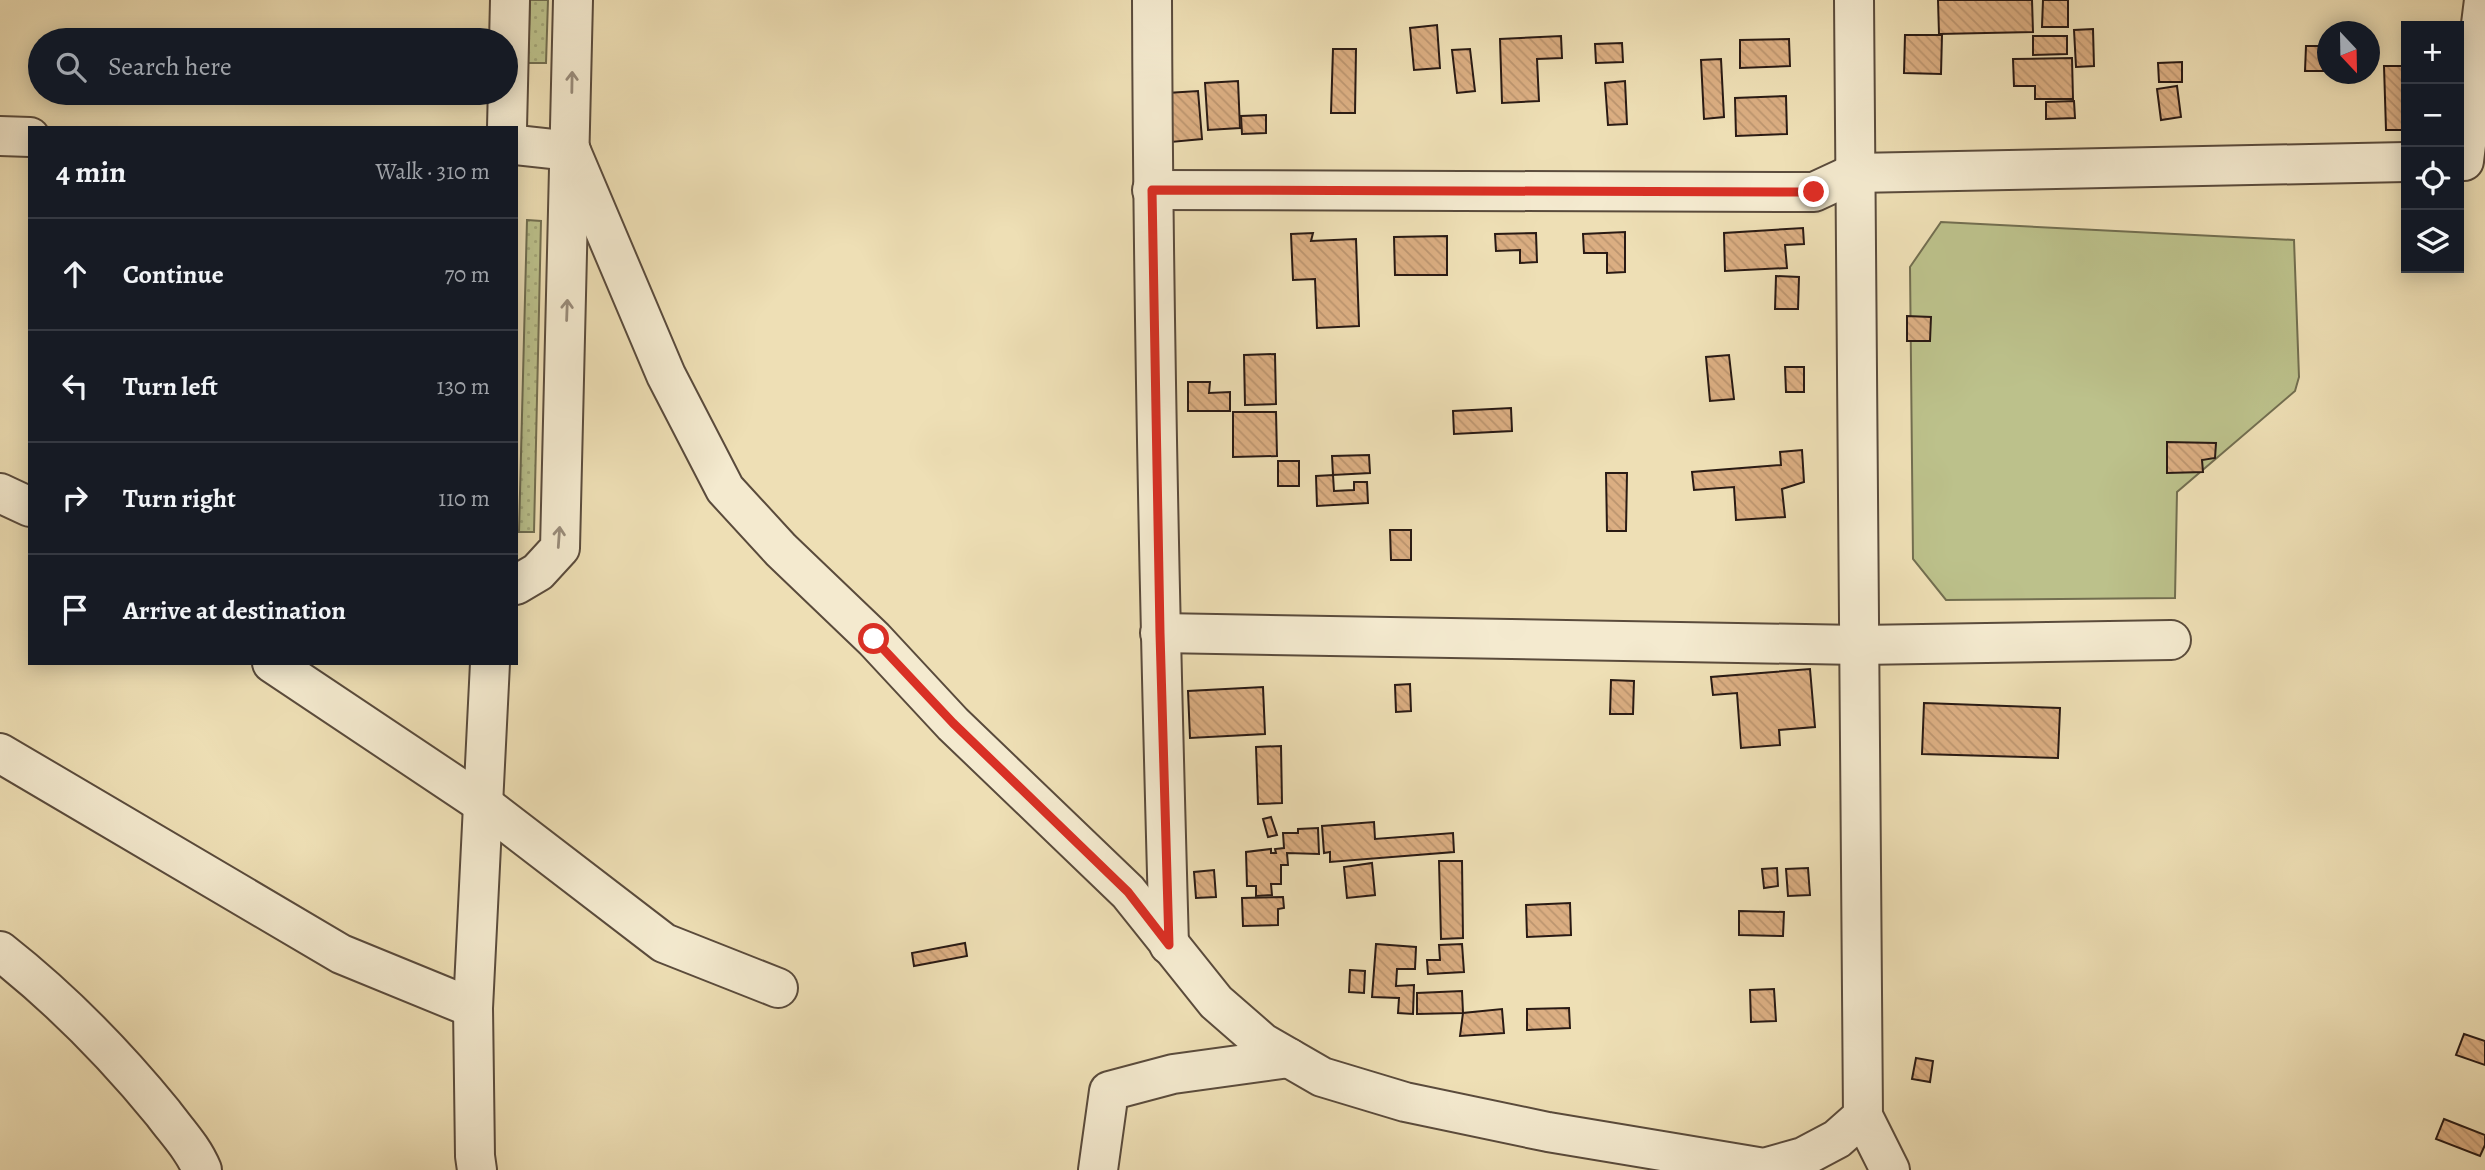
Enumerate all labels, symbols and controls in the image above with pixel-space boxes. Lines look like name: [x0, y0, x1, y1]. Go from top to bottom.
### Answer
north arrow: [2317, 21, 2380, 84]
map controls: [2401, 21, 2464, 273]
button: +: [2401, 21, 2464, 84]
search box: [28, 28, 518, 105]
icon: search: [52, 48, 90, 86]
text: Search here: [108, 49, 232, 84]
one-way arrow: [565, 71, 579, 94]
button: −: [2401, 84, 2464, 147]
button: locate: [2401, 147, 2464, 210]
text: 4 min: [56, 152, 126, 192]
text: Walk · 310 m: [376, 156, 490, 187]
route end: [1798, 176, 1829, 207]
button: layers: [2401, 210, 2464, 273]
icon: ahead: [56, 255, 94, 293]
text: Continue: [123, 257, 224, 292]
text: 70 m: [444, 259, 490, 290]
one-way arrow: [560, 299, 573, 322]
icon: left: [56, 367, 94, 405]
text: Turn left: [123, 369, 218, 404]
text: 130 m: [437, 371, 490, 402]
icon: right: [56, 479, 94, 517]
text: Turn right: [123, 481, 236, 516]
text: 110 m: [438, 483, 490, 514]
one-way arrow: [553, 526, 566, 549]
icon: arrive: [56, 591, 94, 629]
text: Arrive at destination: [123, 593, 346, 628]
route start: [858, 623, 889, 654]

